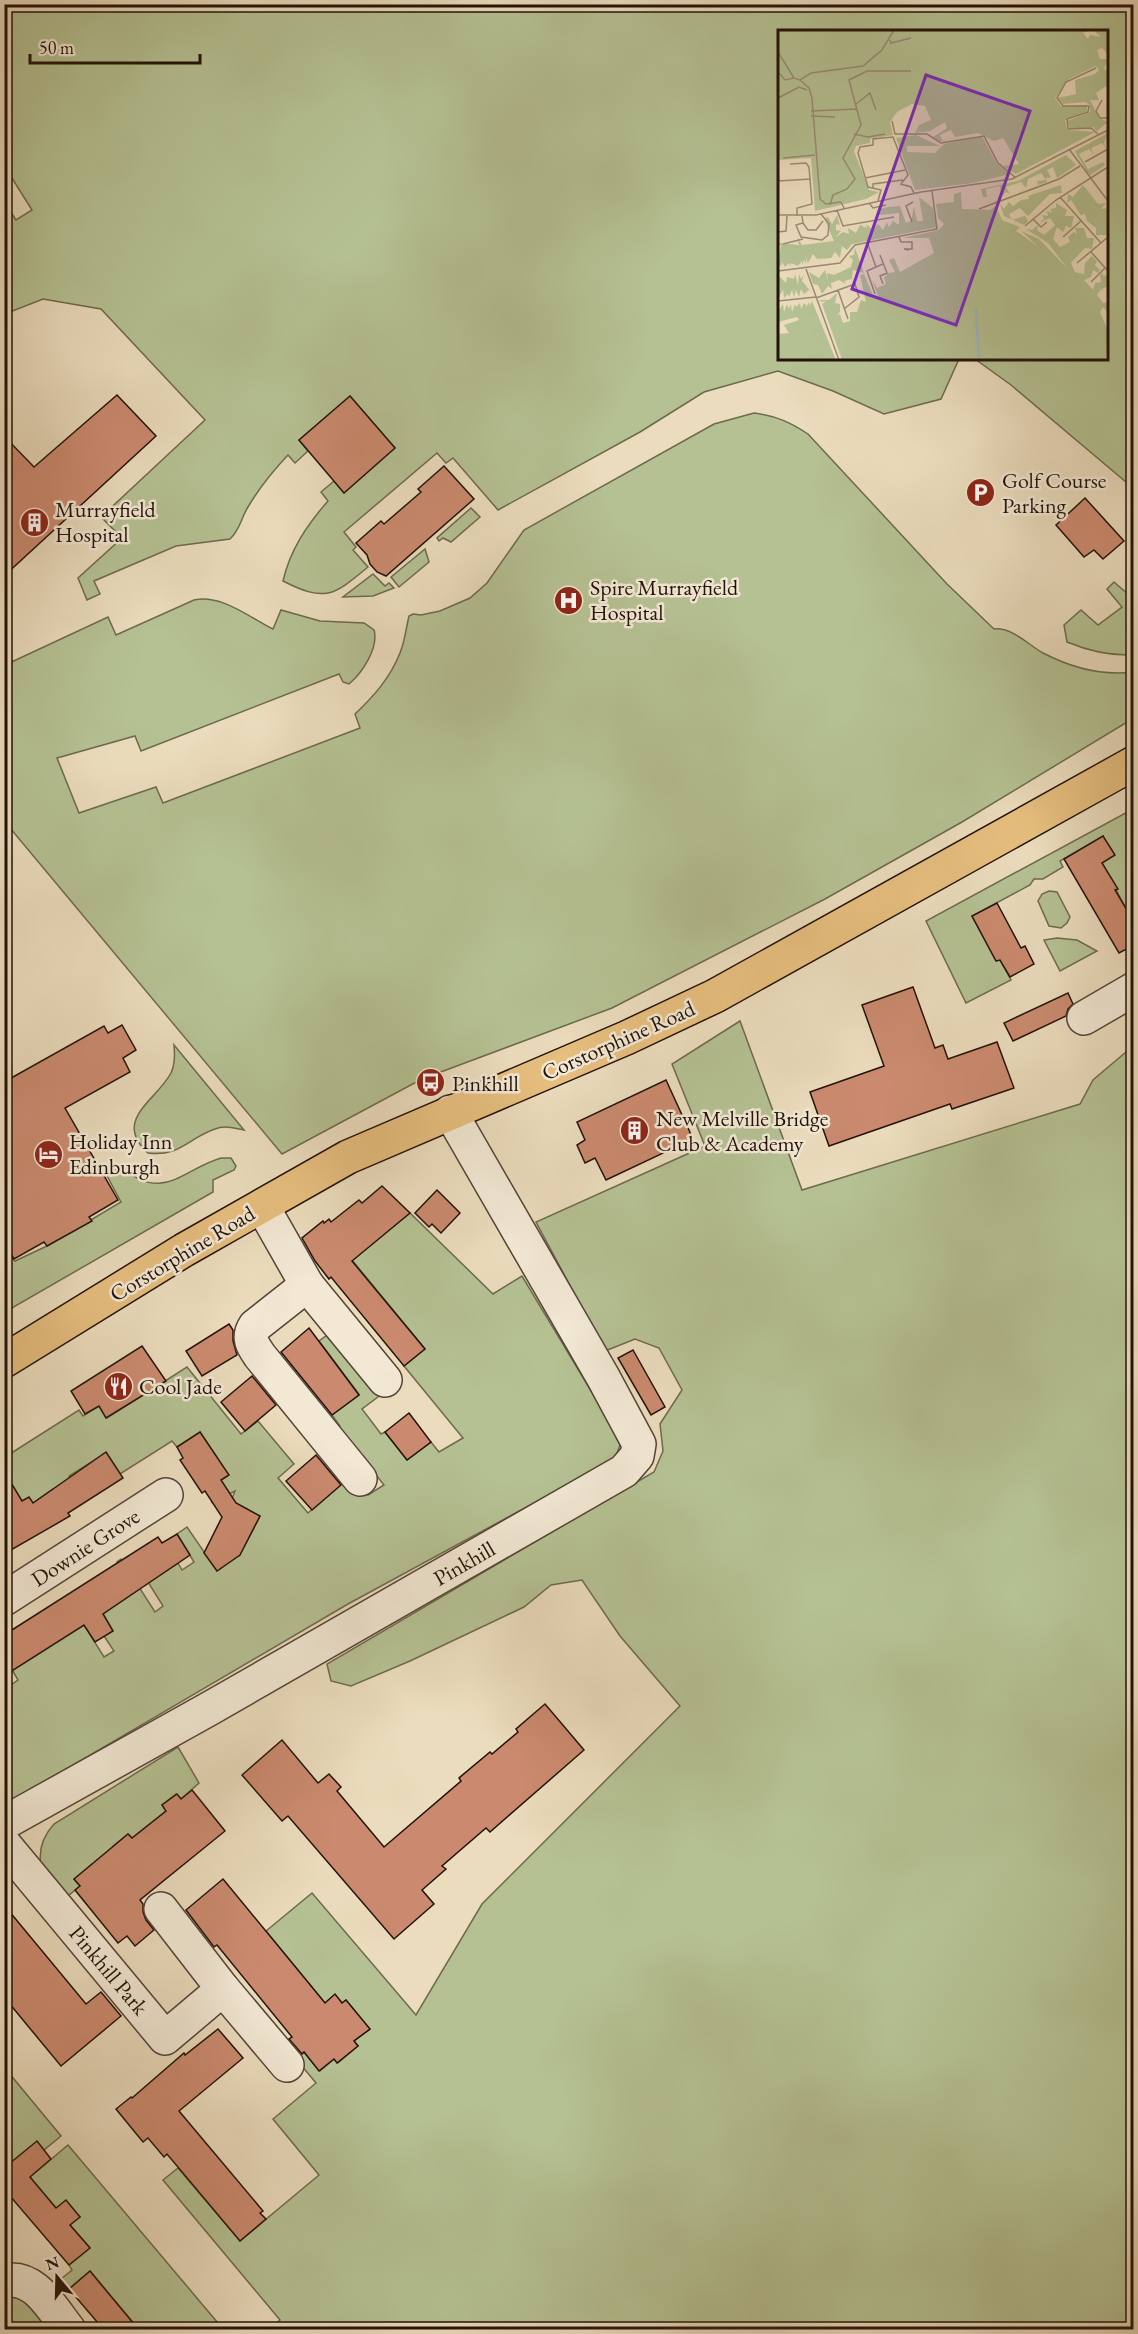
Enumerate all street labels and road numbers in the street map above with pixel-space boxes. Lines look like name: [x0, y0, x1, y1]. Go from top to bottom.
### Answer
street label: Corstorphine Road: [537, 993, 700, 1087]
street label: Corstorphine Road: [104, 1198, 261, 1308]
street label: Downie Grove: [25, 1501, 145, 1593]
street label: Pinkhill: [428, 1534, 500, 1593]
street label: Pinkhill Park: [63, 1919, 155, 2022]

